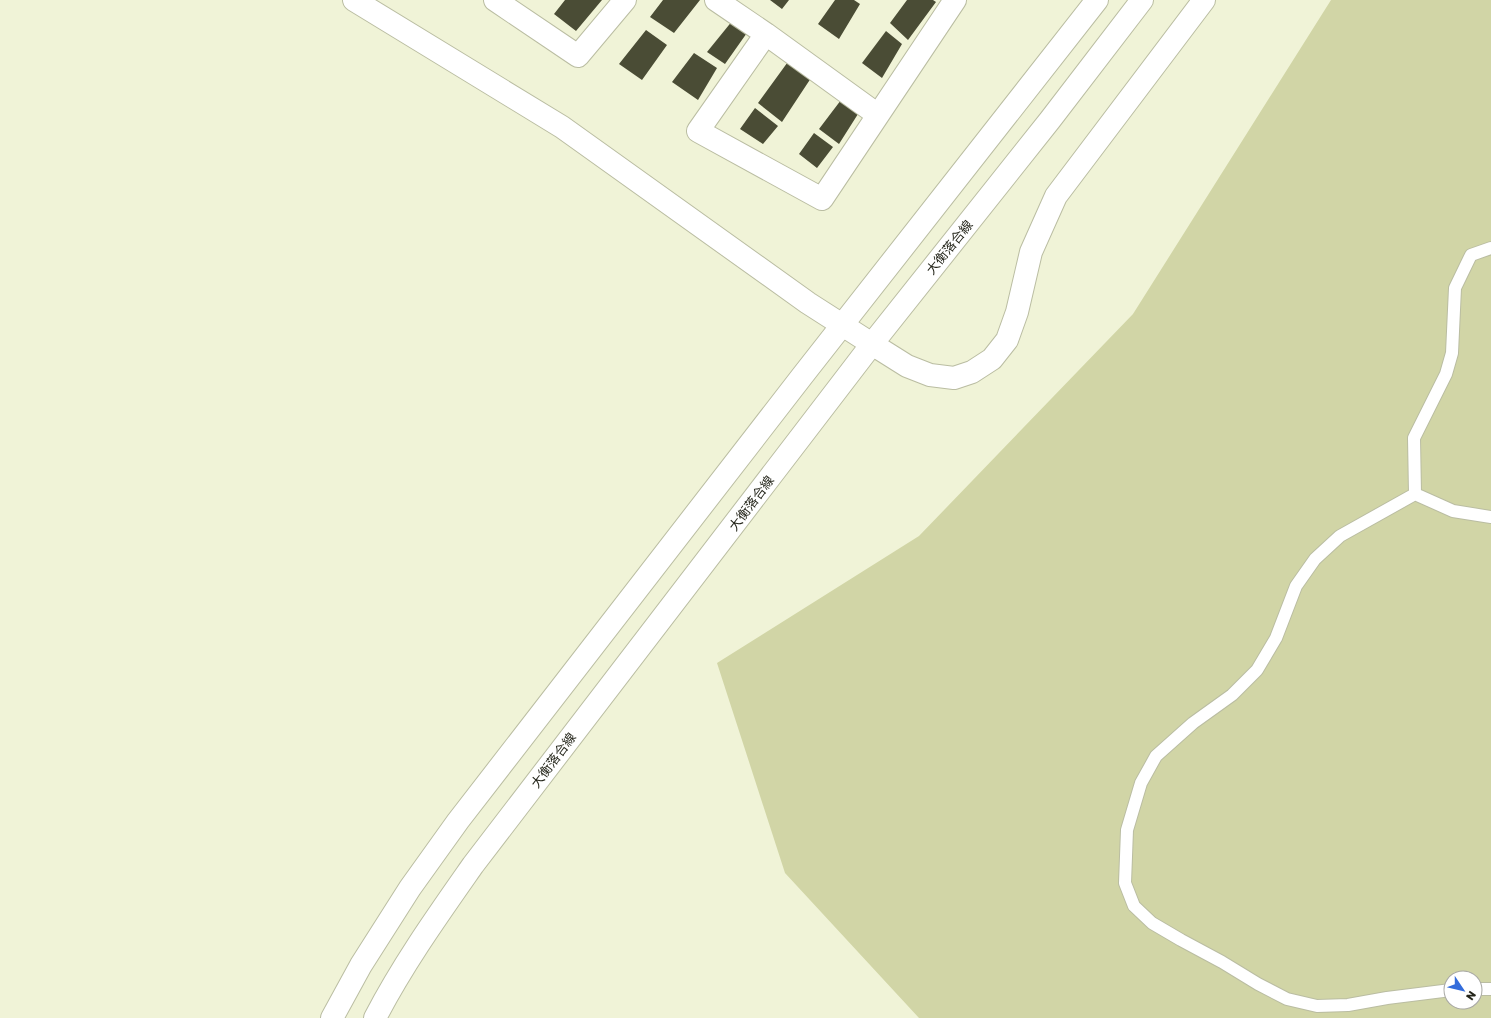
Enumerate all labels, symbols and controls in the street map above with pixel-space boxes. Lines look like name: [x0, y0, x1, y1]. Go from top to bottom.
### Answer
street label: 大衡落合線: [922, 217, 976, 277]
street label: 大衡落合線: [725, 472, 777, 534]
street label: 大衡落合線: [527, 729, 579, 791]
north arrow: [1443, 970, 1483, 1010]
text: N: [1464, 989, 1479, 1003]

